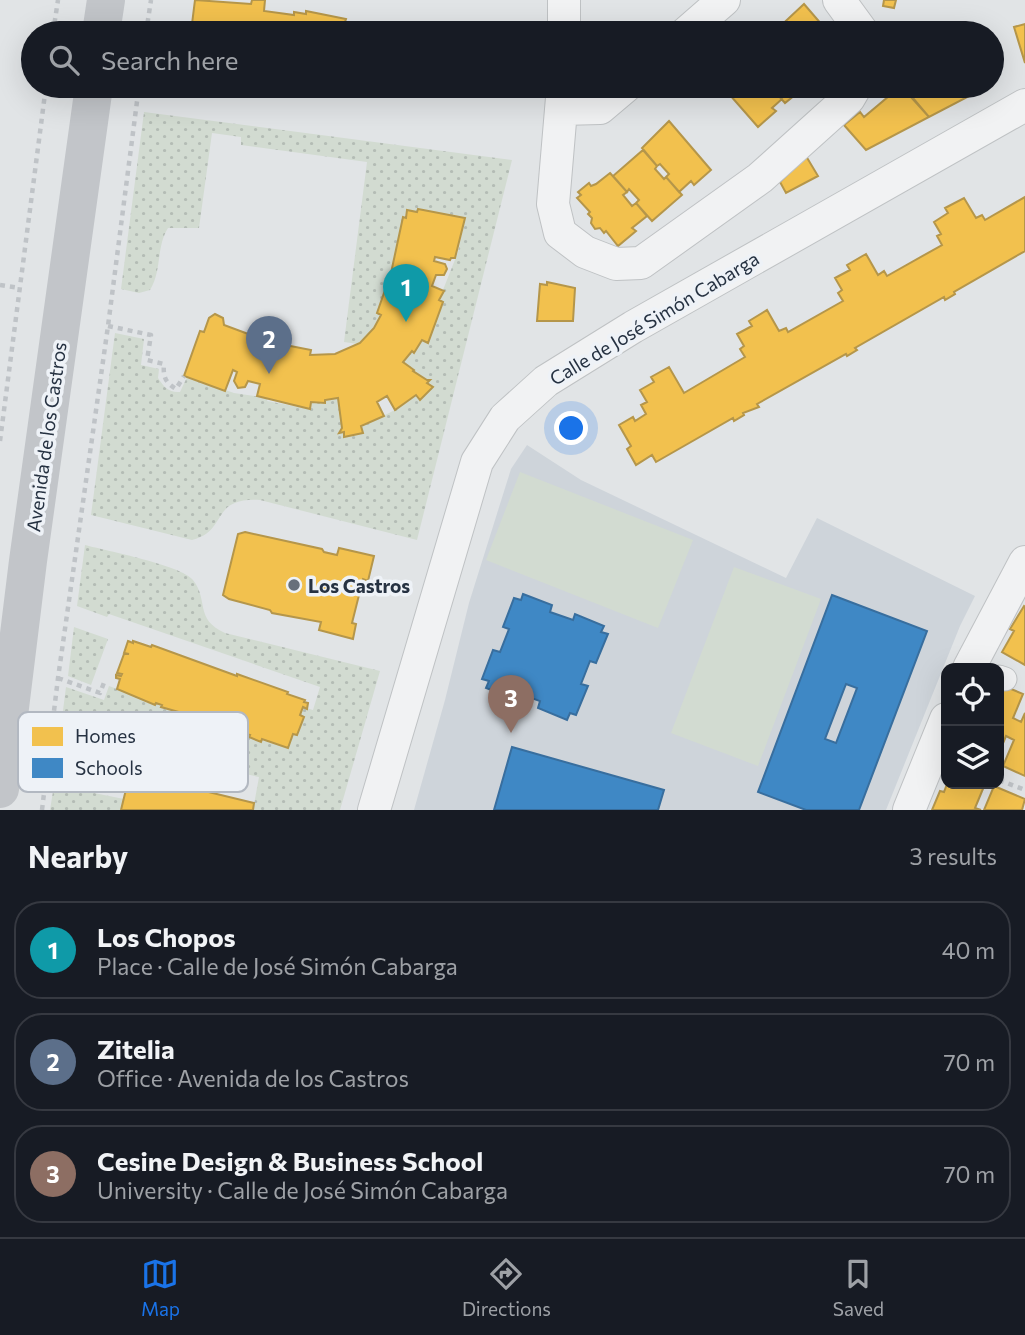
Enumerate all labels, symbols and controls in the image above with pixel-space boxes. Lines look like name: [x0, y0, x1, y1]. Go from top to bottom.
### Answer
search box: [21, 21, 1004, 98]
icon: search: [45, 41, 83, 79]
text: Search here: [101, 44, 239, 75]
street label: Calle de José Simón Cabarga: [545, 246, 763, 390]
pin: 1: [383, 264, 429, 322]
pin: 2: [246, 316, 292, 374]
street label: Avenida de los Castros: [21, 341, 71, 533]
your location: [554, 411, 588, 445]
place label: Los Castros: [308, 574, 410, 597]
marker: Los Castros: [286, 577, 302, 593]
map controls: [941, 663, 1004, 789]
button: locate: [941, 663, 1004, 726]
pin: 3: [488, 675, 534, 733]
legend: [18, 712, 248, 792]
text: Homes: [75, 724, 136, 747]
button: layers: [941, 726, 1004, 789]
text: Schools: [75, 756, 143, 779]
text: Nearby: [28, 837, 128, 874]
text: 3 results: [910, 842, 997, 870]
text: Los Chopos: [97, 921, 236, 952]
text: 1: [48, 936, 58, 964]
text: 40 m: [942, 936, 995, 964]
text: Place · Calle de José Simón Cabarga: [97, 952, 458, 980]
text: Zitelia: [97, 1033, 175, 1064]
text: 2: [46, 1048, 60, 1076]
text: 70 m: [943, 1048, 995, 1076]
text: Office · Avenida de los Castros: [97, 1064, 409, 1092]
text: Cesine Design & Business School: [97, 1145, 483, 1176]
text: 3: [46, 1160, 60, 1188]
text: 70 m: [943, 1160, 995, 1188]
text: University · Calle de José Simón Cabarga: [97, 1176, 508, 1204]
tab: Map: [141, 1255, 180, 1320]
tab: Directions: [462, 1255, 551, 1320]
tab: Saved: [833, 1255, 884, 1320]

